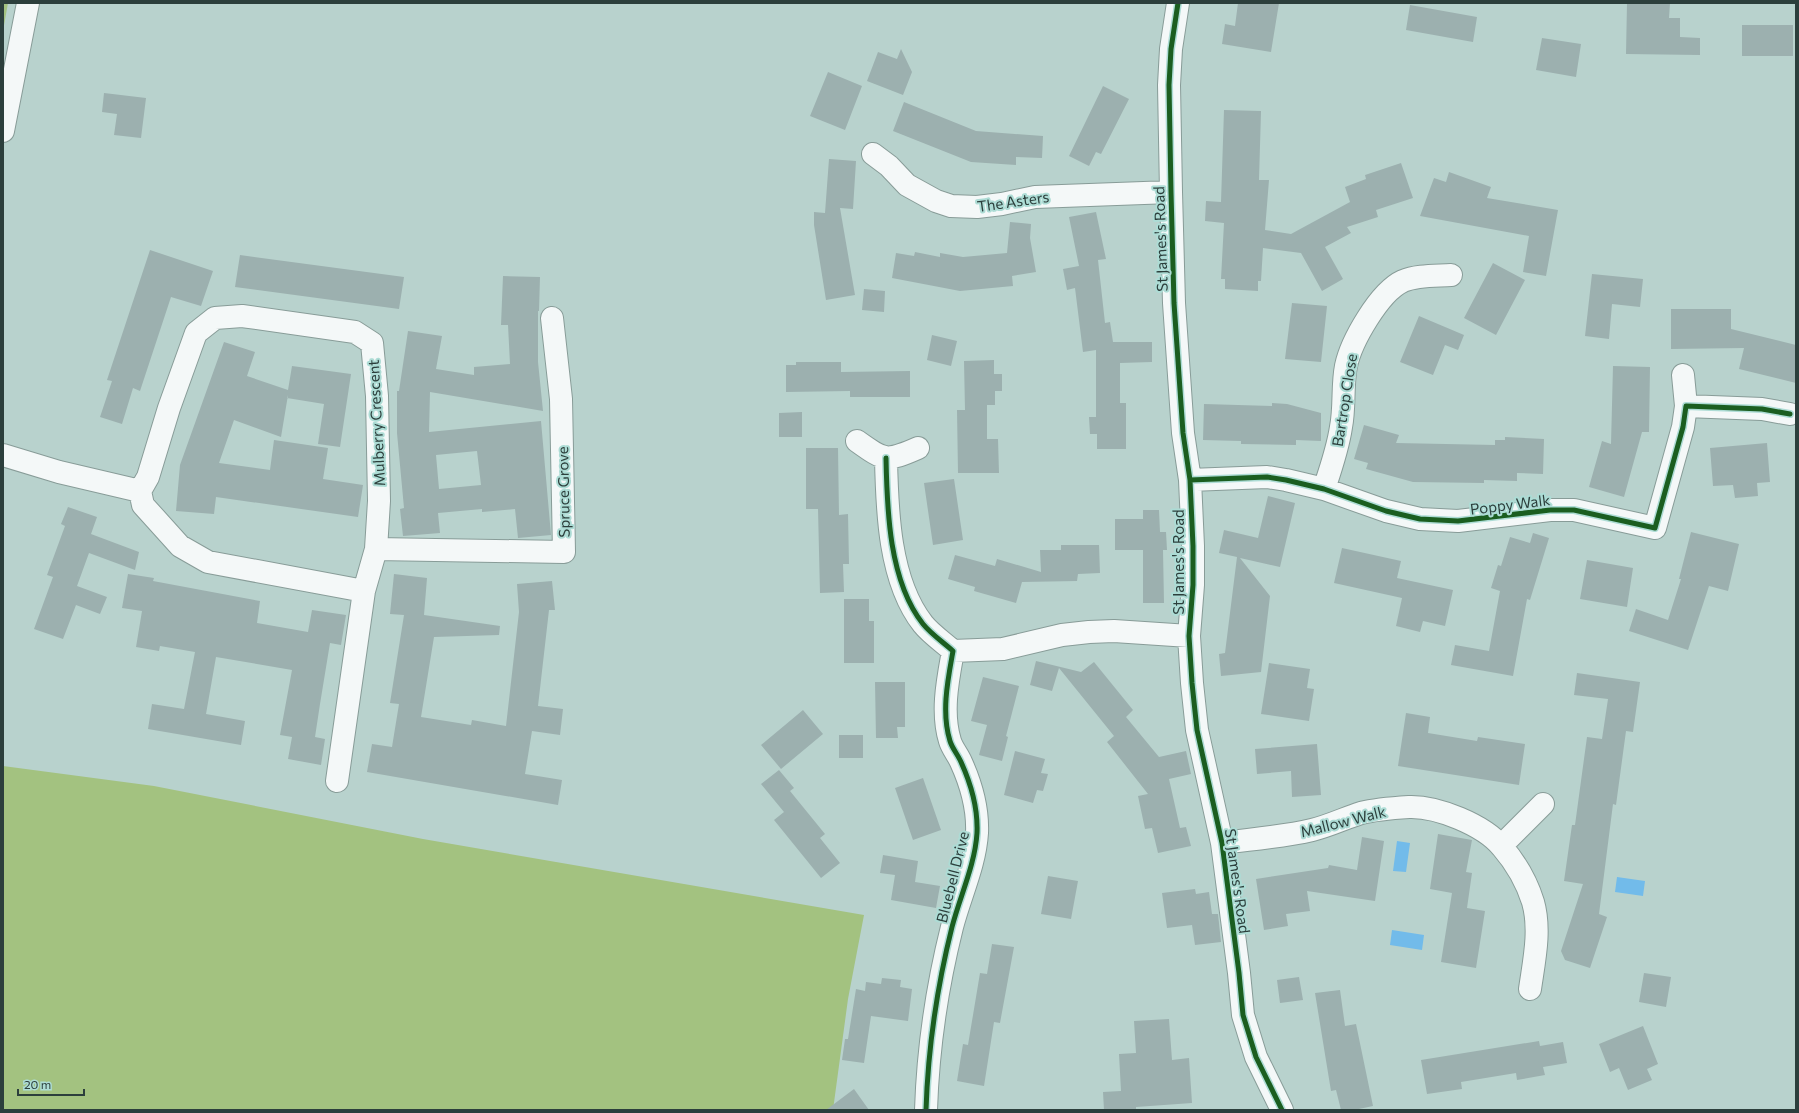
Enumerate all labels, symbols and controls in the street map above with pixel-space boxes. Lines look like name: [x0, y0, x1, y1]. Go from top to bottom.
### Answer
street label: St James's Road: [1149, 186, 1171, 292]
street label: The Asters: [976, 187, 1050, 215]
street label: Bartrop Close: [1328, 352, 1360, 448]
street label: Mulberry Crescent: [364, 359, 388, 487]
street label: Spruce Grove: [553, 446, 573, 538]
street label: Poppy Walk: [1469, 490, 1551, 518]
street label: St James's Road: [1169, 509, 1187, 615]
street label: Mallow Walk: [1298, 802, 1388, 840]
street label: St James's Road: [1222, 828, 1254, 934]
street label: Bluebell Drive: [932, 829, 972, 924]
scale bar: [18, 1071, 84, 1097]
text: 20 m: [24, 1077, 51, 1091]

